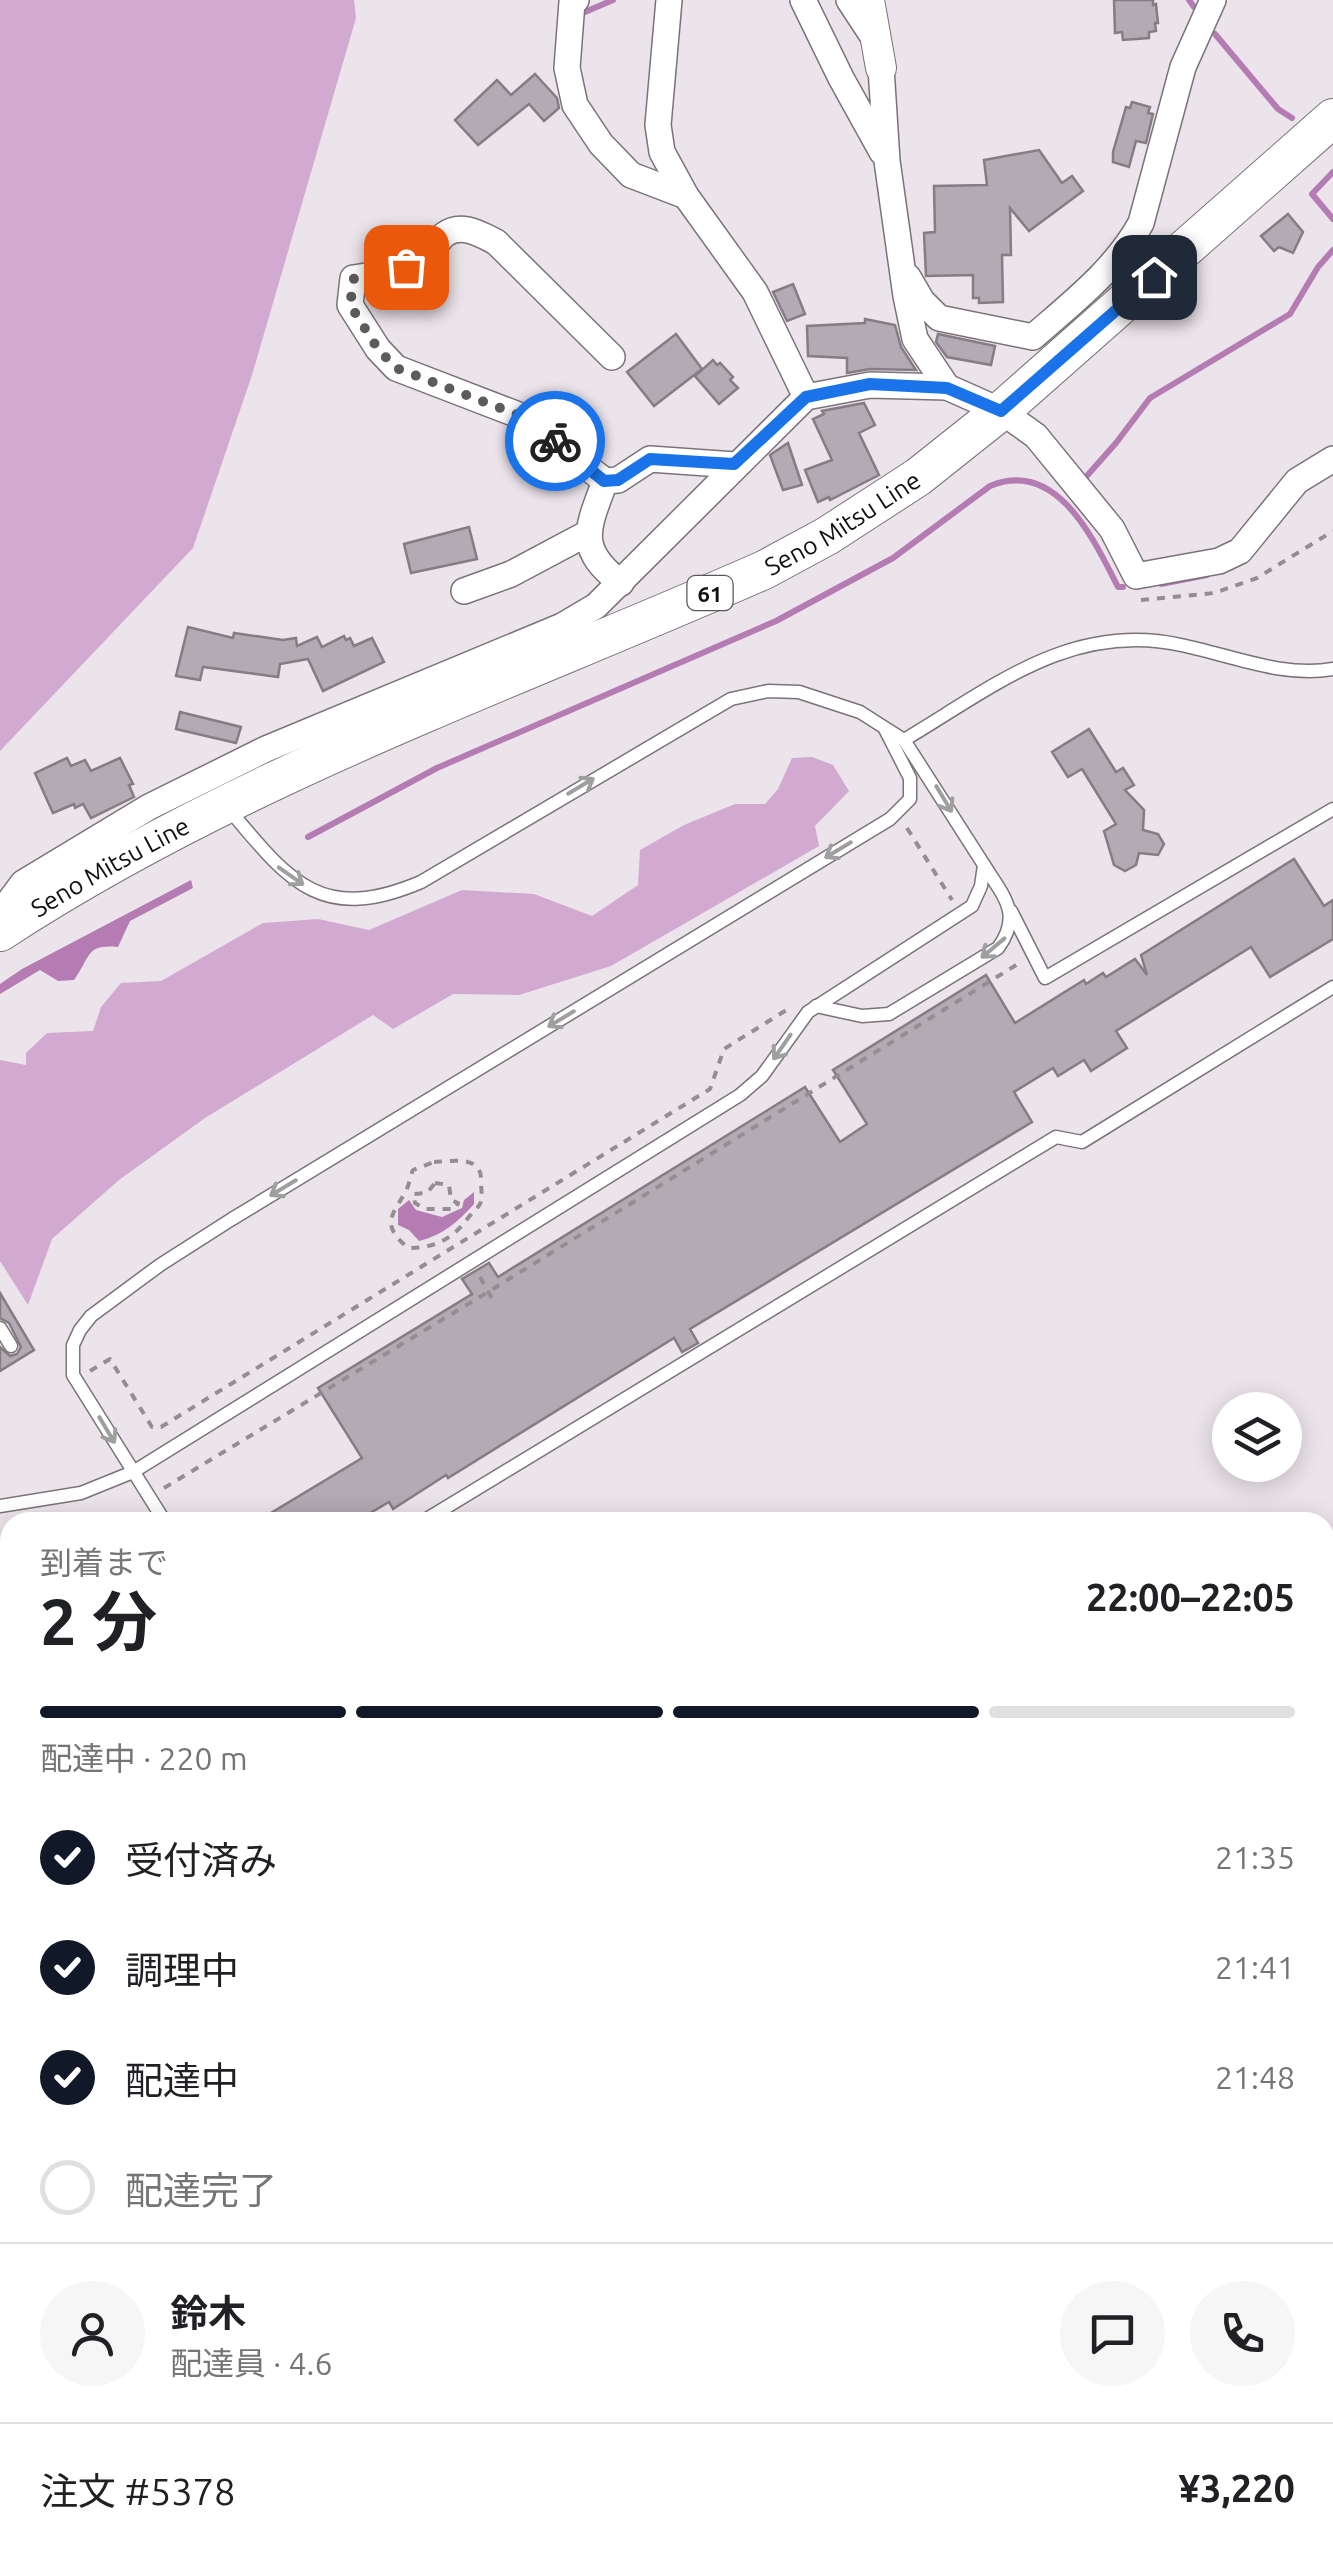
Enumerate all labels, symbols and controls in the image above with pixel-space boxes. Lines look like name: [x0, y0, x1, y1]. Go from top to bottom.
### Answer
pin: [364, 225, 449, 310]
pin: [1112, 235, 1197, 320]
icon: bag: [379, 240, 434, 295]
icon: home: [1127, 250, 1182, 305]
courier: [505, 391, 605, 491]
icon: bike: [528, 414, 583, 469]
street label: Seno Mitsu Line: [760, 465, 925, 581]
road number: 61: [688, 576, 732, 610]
one-way arrow: [566, 776, 595, 796]
one-way arrow: [934, 784, 954, 812]
street label: Seno Mitsu Line: [26, 811, 194, 923]
one-way arrow: [824, 840, 853, 860]
one-way arrow: [277, 866, 304, 887]
one-way arrow: [981, 936, 1006, 959]
one-way arrow: [547, 1009, 575, 1029]
one-way arrow: [772, 1032, 793, 1060]
one-way arrow: [269, 1178, 298, 1198]
map controls: [1212, 1392, 1302, 1482]
button: layers: [1212, 1392, 1302, 1482]
one-way arrow: [97, 1415, 117, 1444]
text: 到着まで: [40, 1544, 168, 1580]
text: 22:00–22:05: [1086, 1576, 1295, 1618]
text: 2 分: [40, 1584, 157, 1657]
text: 配達中 · 220 m: [40, 1740, 248, 1776]
icon: check: [40, 1830, 95, 1885]
text: 受付済み: [125, 1839, 277, 1881]
text: 21:35: [1215, 1839, 1295, 1875]
icon: check: [40, 1940, 95, 1995]
text: 調理中: [125, 1949, 239, 1991]
text: 21:41: [1215, 1949, 1295, 1985]
icon: check: [40, 2050, 95, 2105]
text: 配達中: [125, 2059, 239, 2101]
text: 21:48: [1215, 2059, 1295, 2095]
text: 配達完了: [125, 2169, 277, 2211]
button: person: [40, 2281, 145, 2386]
button: chat: [1060, 2281, 1165, 2386]
button: phone: [1190, 2281, 1295, 2386]
text: 鈴木: [170, 2292, 246, 2334]
text: 配達員 · 4.6: [170, 2345, 333, 2381]
text: ¥3,220: [1178, 2467, 1295, 2509]
text: 注文 #5378: [40, 2470, 235, 2512]

